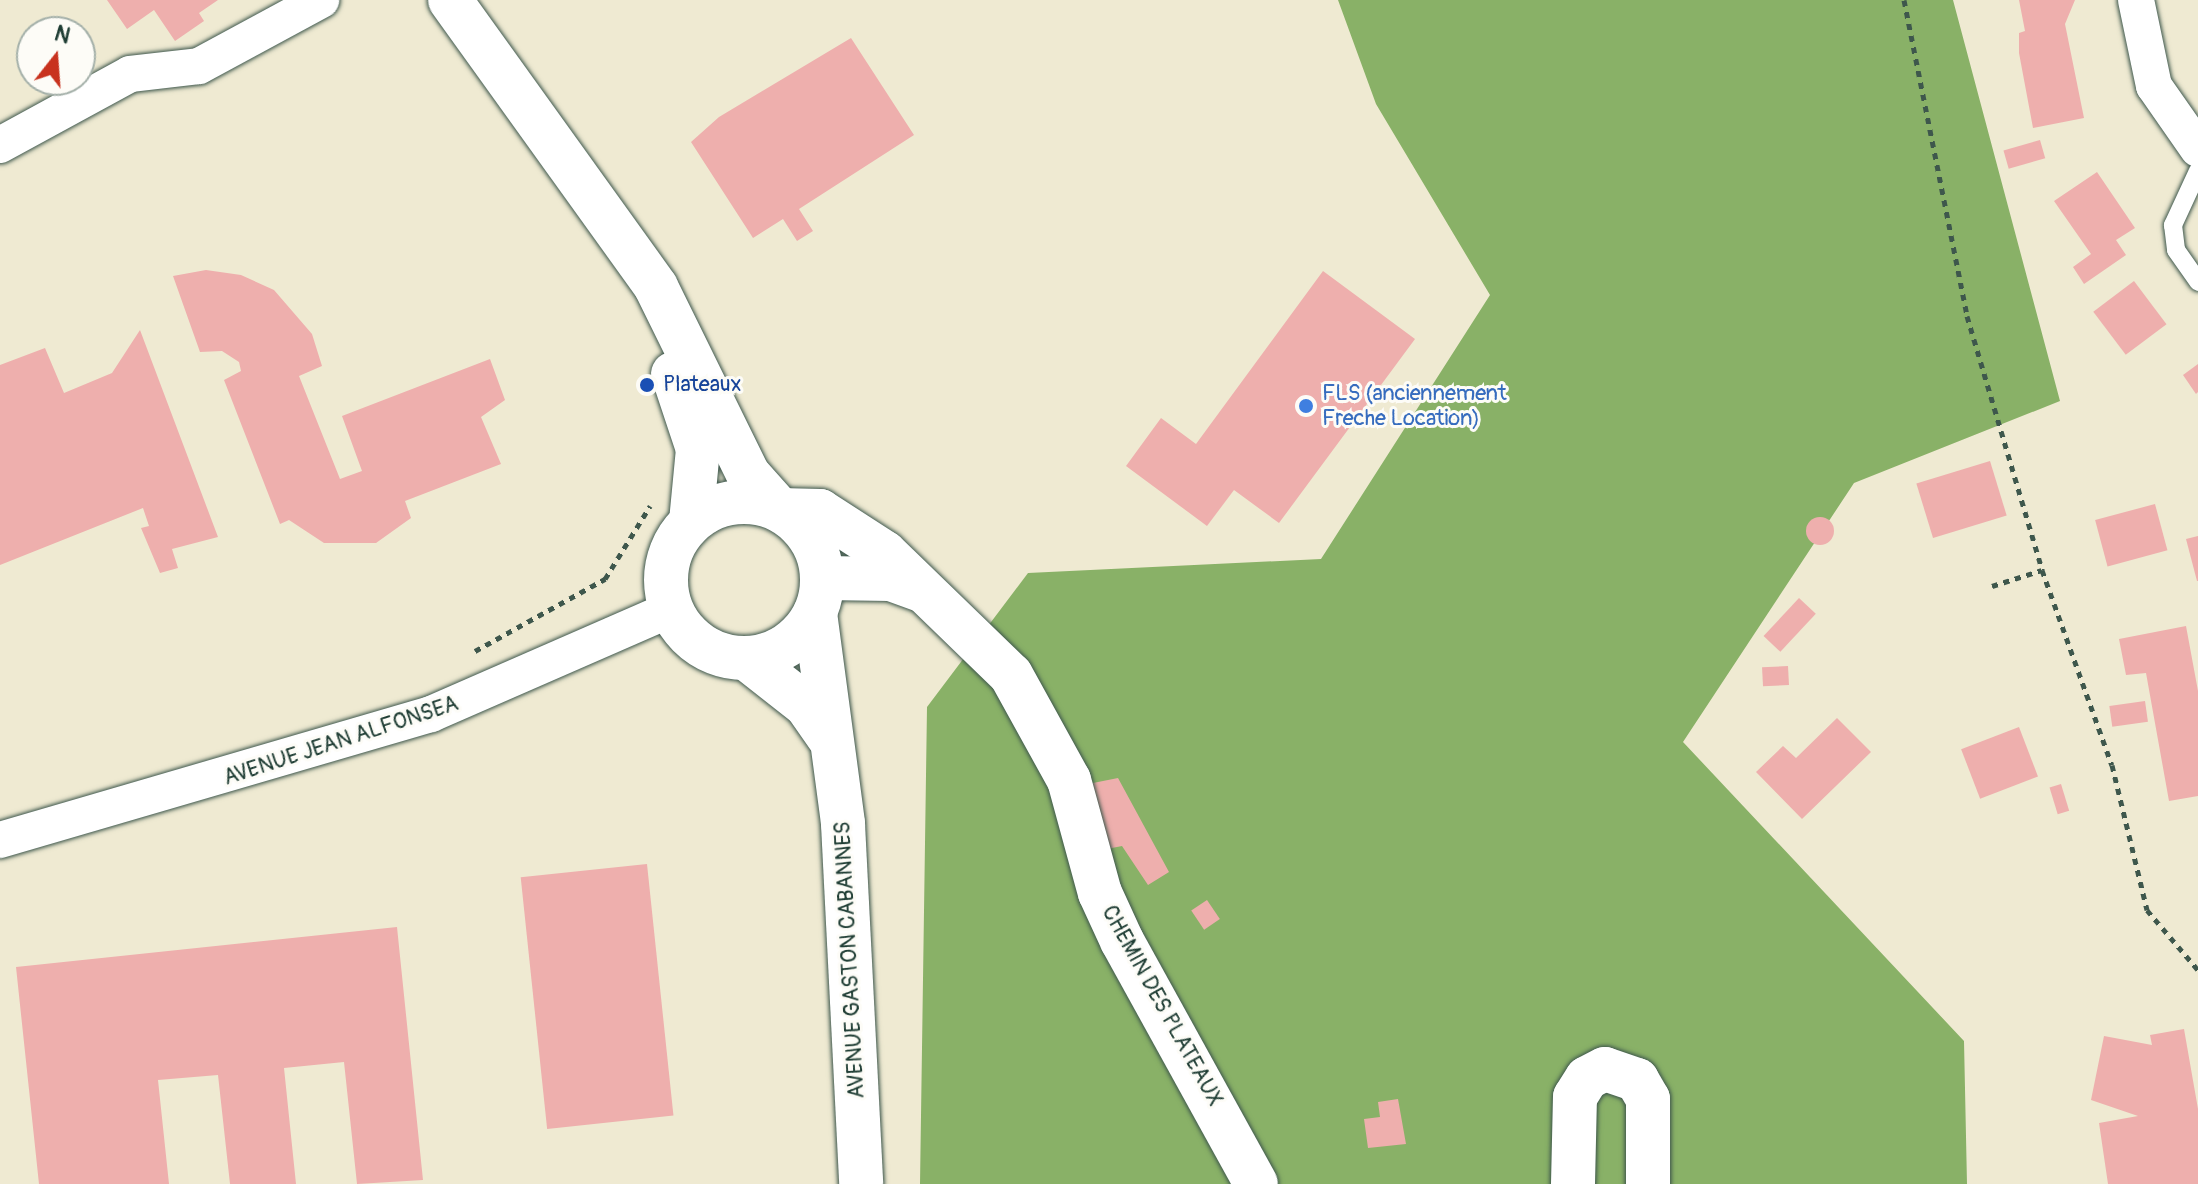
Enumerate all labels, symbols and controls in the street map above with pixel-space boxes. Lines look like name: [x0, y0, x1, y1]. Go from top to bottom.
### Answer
north arrow: [16, 16, 96, 96]
text: N: [51, 19, 74, 51]
place label: Plateaux: [663, 372, 742, 398]
marker: Plateaux: [638, 376, 656, 394]
place label: FLS (anciennement Freche Location): [1322, 380, 1507, 432]
marker: FLS (anciennement Freche Location): [1297, 397, 1315, 415]
street label: AVENUE JEAN ALFONSEA: [220, 691, 462, 791]
street label: AVENUE GASTON CABANNES: [830, 821, 870, 1099]
street label: CHEMIN DES PLATEAUX: [1096, 901, 1228, 1111]

